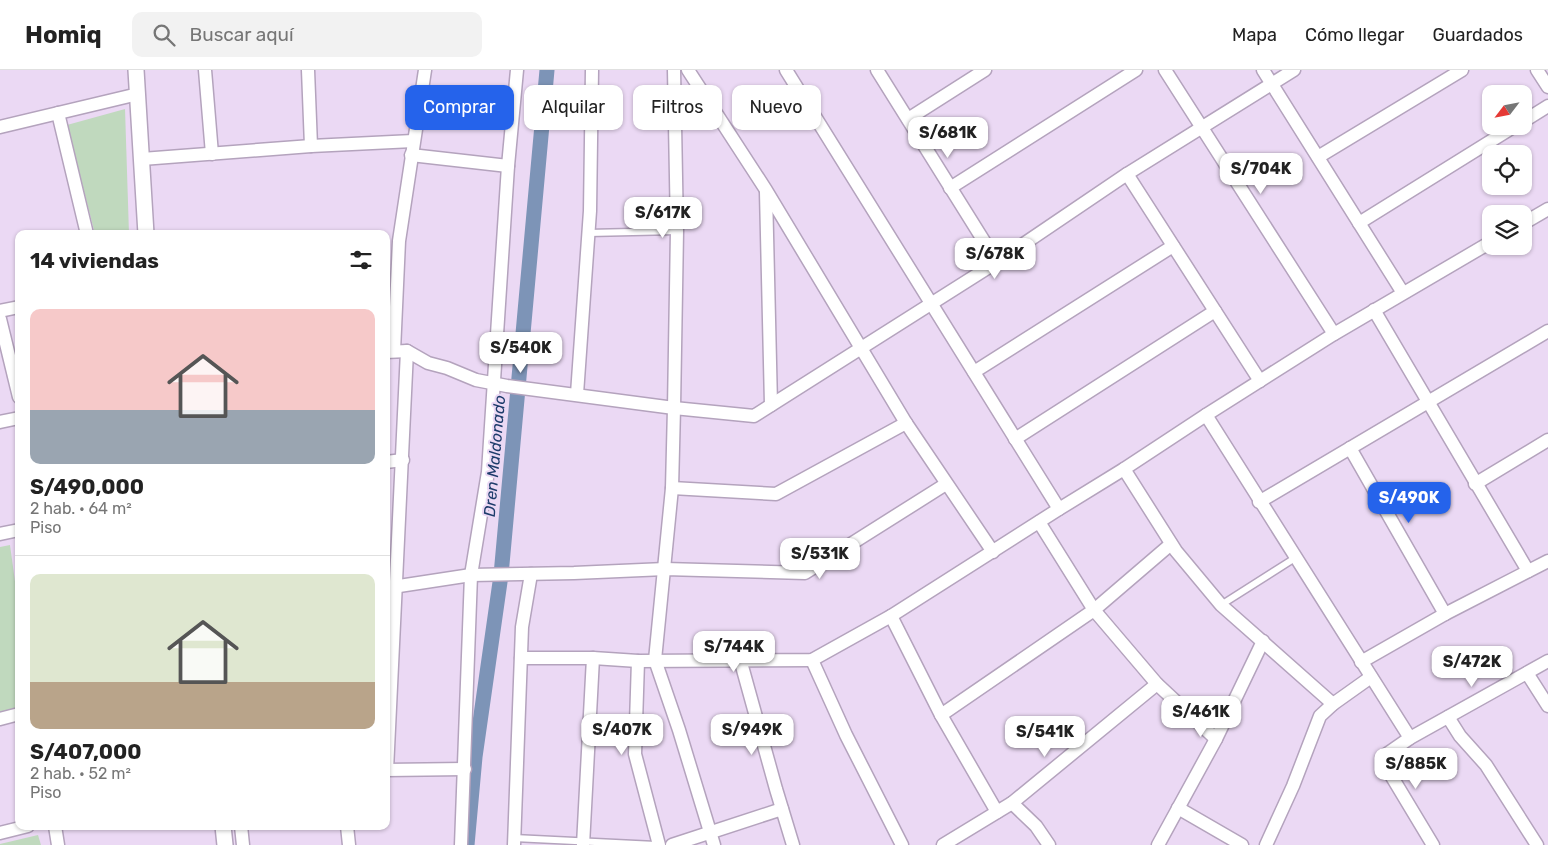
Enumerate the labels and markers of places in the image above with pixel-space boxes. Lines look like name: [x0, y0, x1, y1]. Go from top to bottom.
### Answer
pin: S/681K: [907, 116, 989, 159]
pin: S/704K: [1220, 152, 1302, 195]
pin: S/617K: [622, 196, 704, 239]
pin: S/678K: [954, 238, 1036, 280]
pin: S/540K: [480, 332, 562, 374]
pin: S/490K: [1368, 482, 1450, 524]
pin: S/531K: [779, 538, 861, 580]
pin: S/744K: [693, 630, 775, 673]
pin: S/472K: [1431, 646, 1513, 688]
pin: S/461K: [1160, 696, 1242, 738]
pin: S/407K: [581, 714, 663, 756]
pin: S/949K: [711, 714, 793, 756]
pin: S/541K: [1004, 716, 1086, 758]
pin: S/885K: [1375, 748, 1457, 790]

